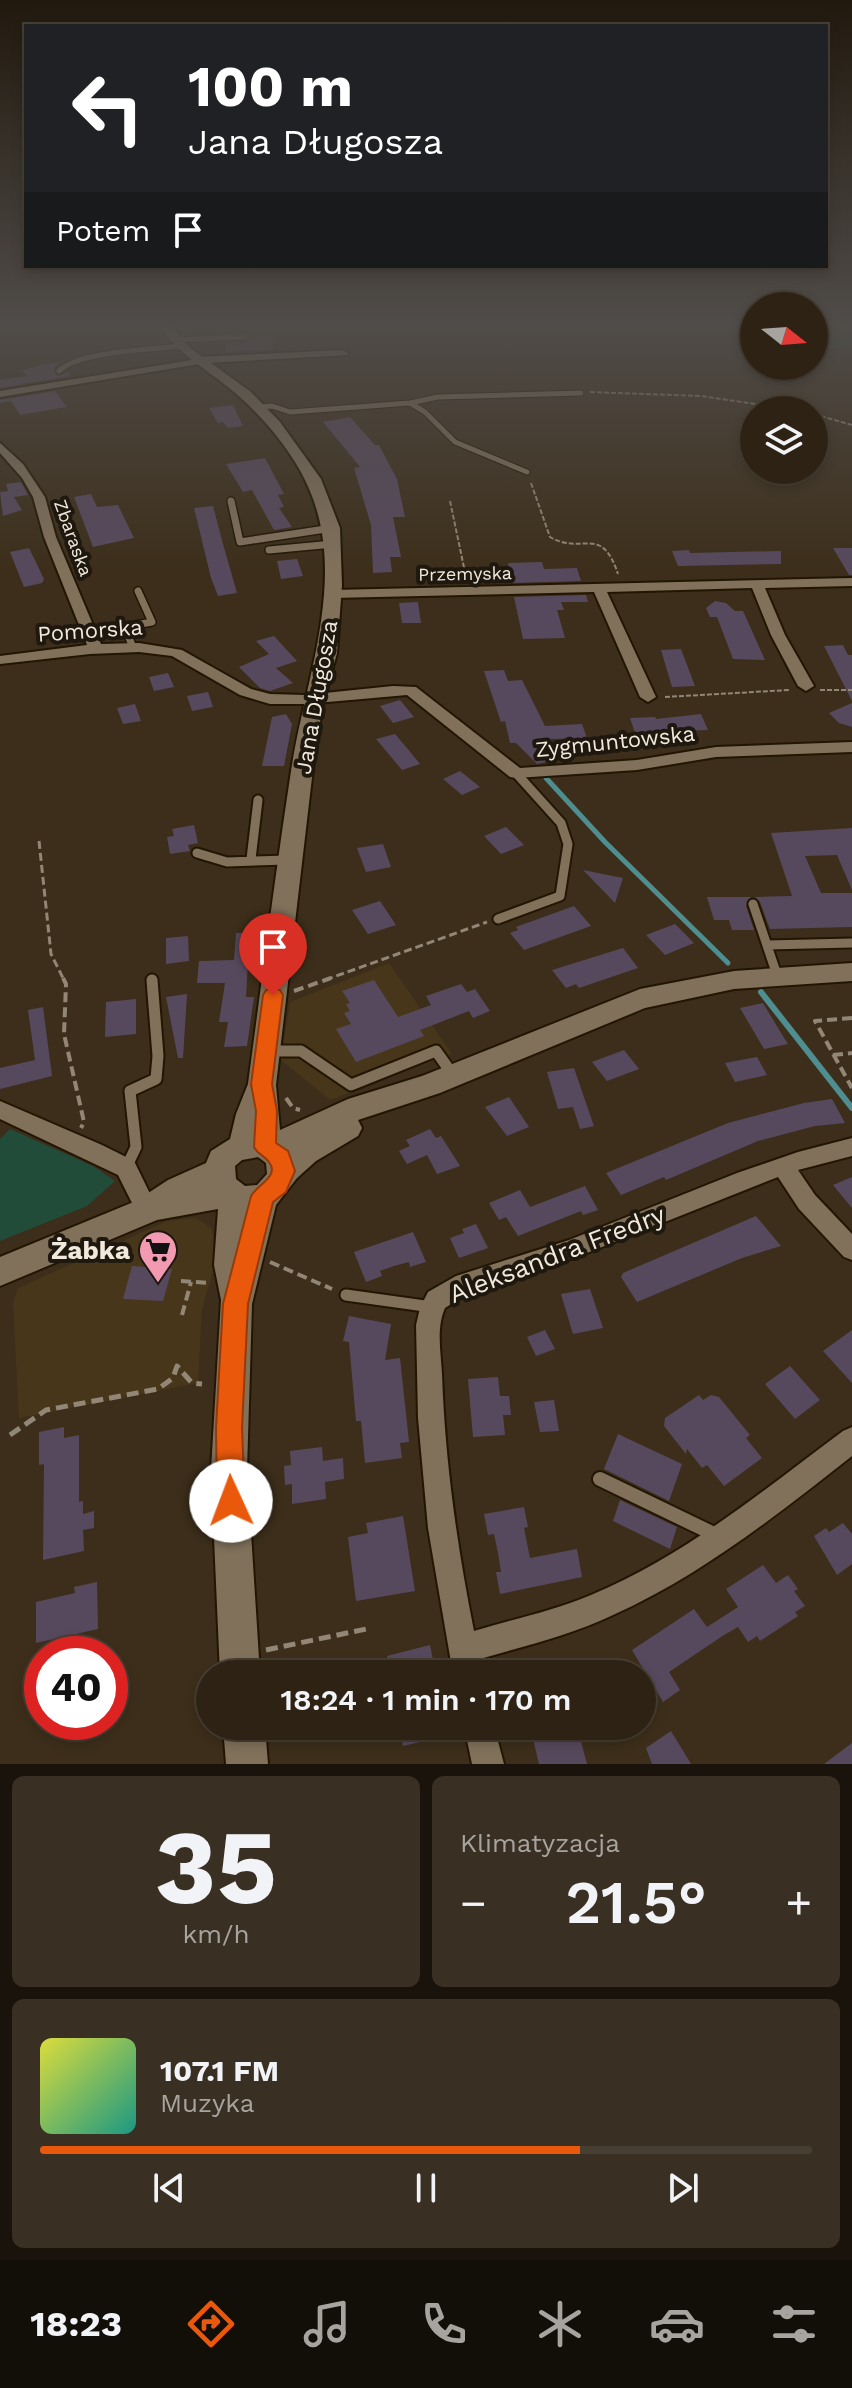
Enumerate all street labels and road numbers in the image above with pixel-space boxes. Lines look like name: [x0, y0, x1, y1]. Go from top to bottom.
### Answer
street label: Zbaraska: [50, 497, 97, 579]
street label: Przemyska: [418, 562, 512, 585]
street label: Pomorska: [37, 614, 143, 647]
street label: Jana Długosza: [291, 618, 342, 776]
street label: Zygmuntowska: [534, 721, 696, 762]
street label: Aleksandra Fredry: [445, 1199, 670, 1309]

